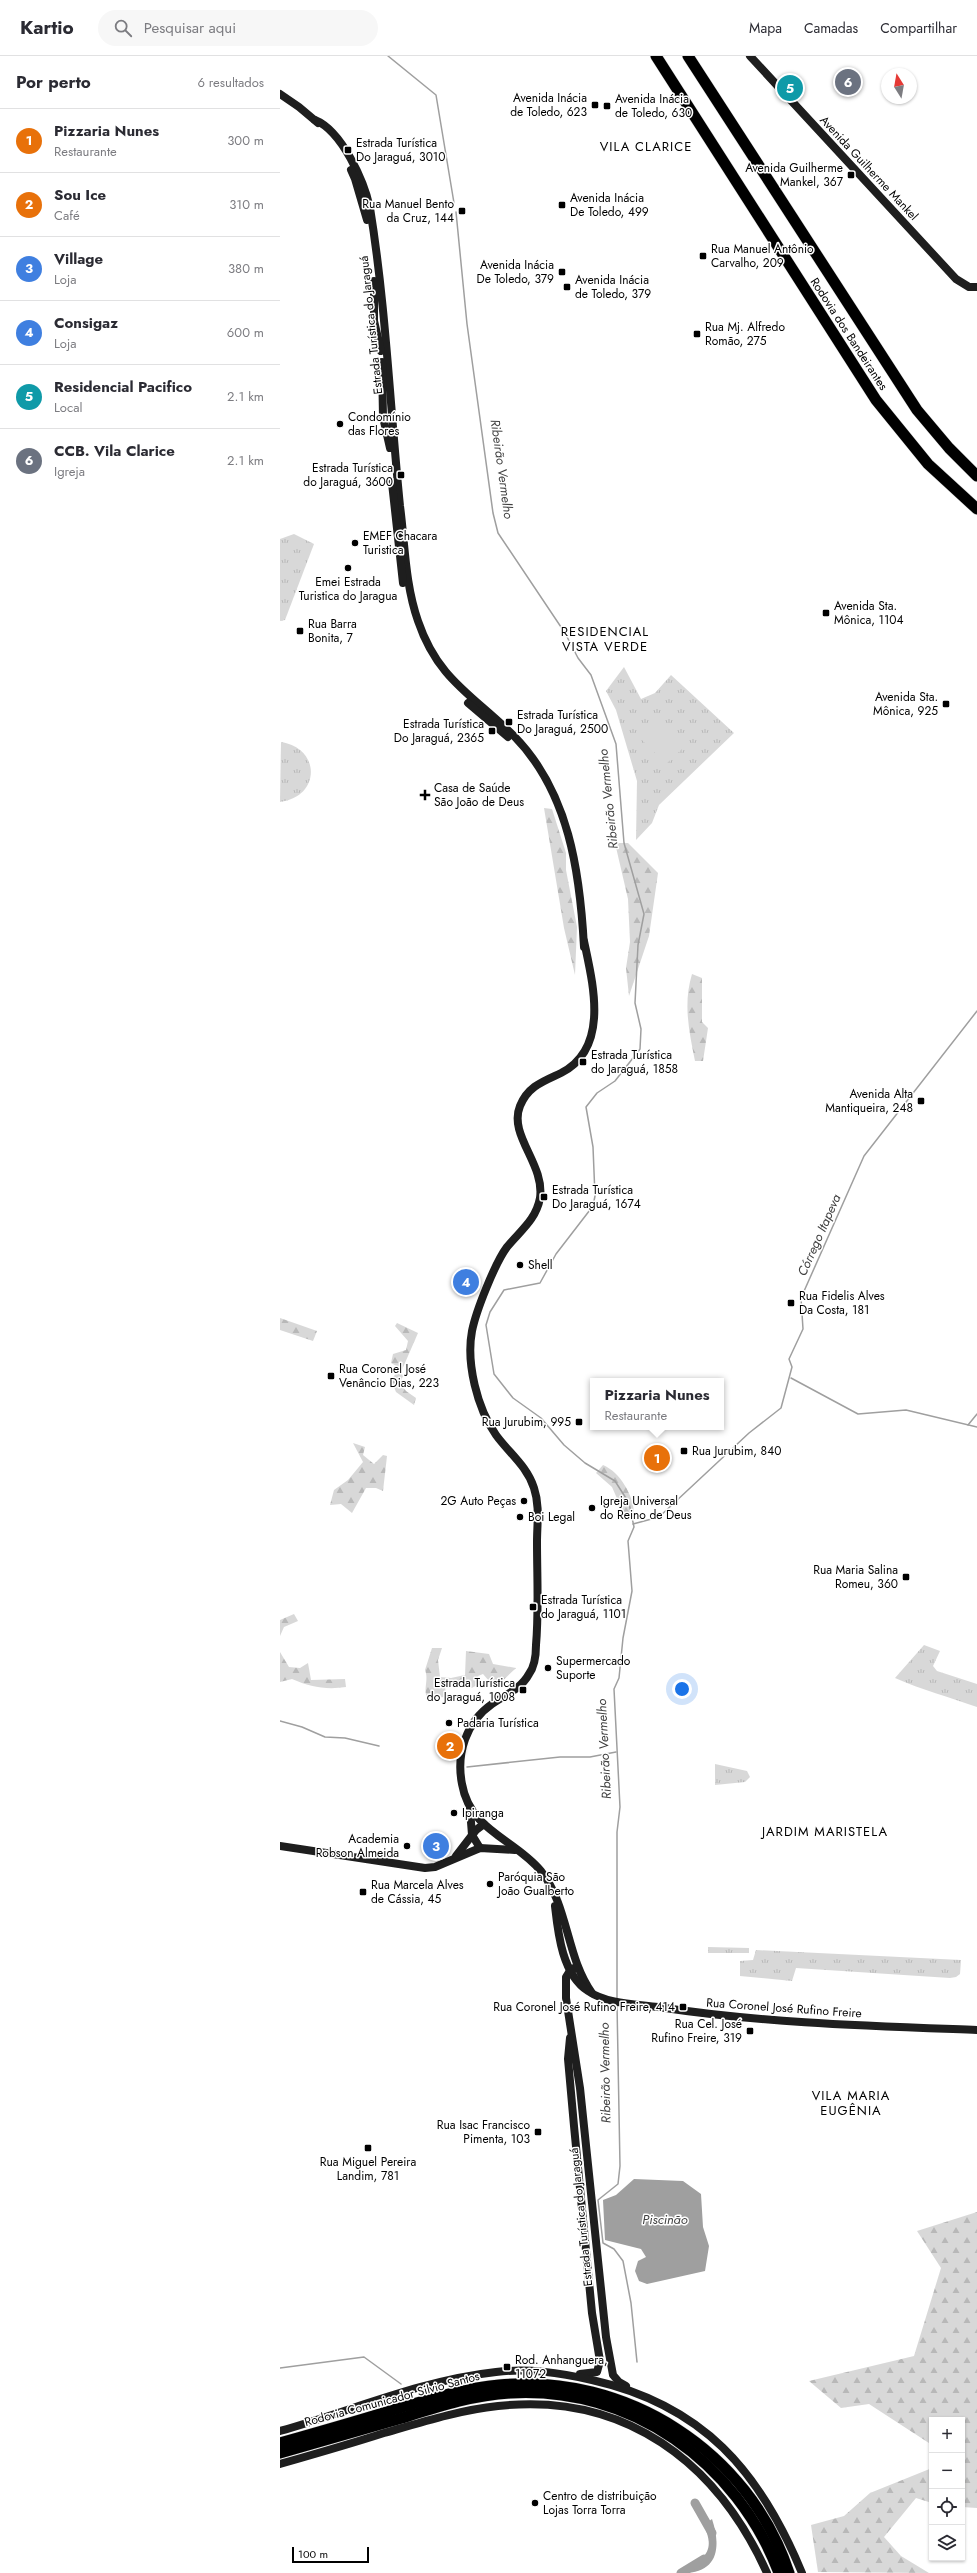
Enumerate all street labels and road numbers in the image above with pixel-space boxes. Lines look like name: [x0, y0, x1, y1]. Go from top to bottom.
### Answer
street label: Avenida Guilherme Mankel: [816, 112, 922, 224]
street label: Estrada Turística do Jaraguá: [355, 255, 387, 395]
street label: Rodovia dos Bandeirantes: [806, 274, 892, 394]
street label: Rua Coronel José Rufino Freire: [706, 1994, 862, 2022]
street label: Estrada Turística do Jaraguá: [565, 2147, 597, 2287]
street label: Rodovia Comunicador Silvio Santos: [302, 2367, 482, 2431]

